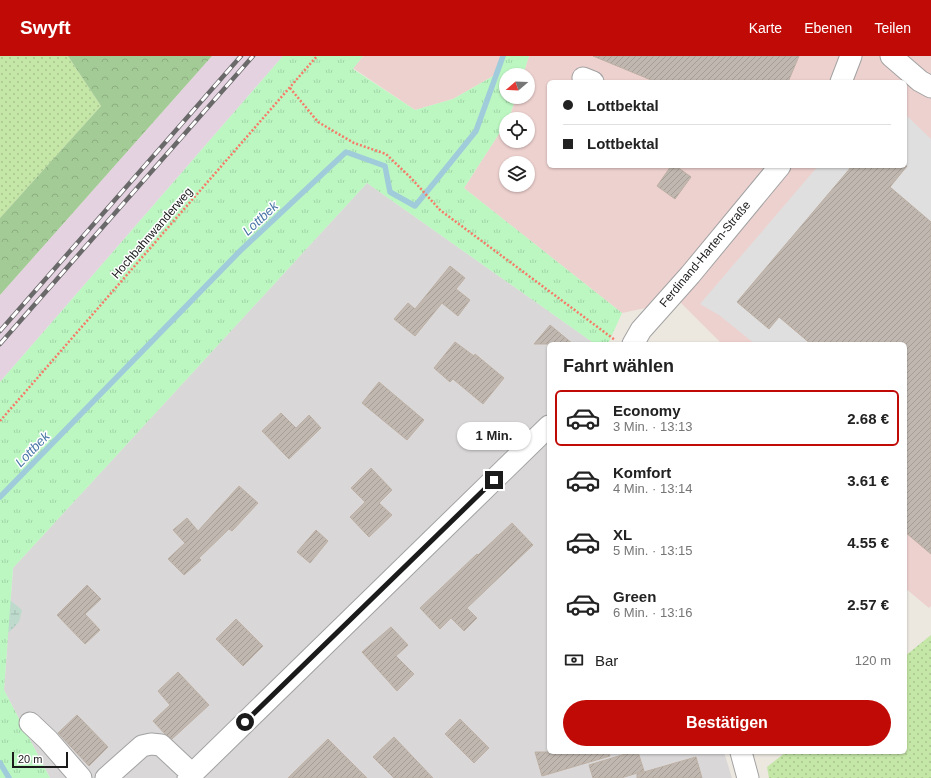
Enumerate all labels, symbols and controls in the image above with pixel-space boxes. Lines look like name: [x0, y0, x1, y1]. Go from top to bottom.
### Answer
text: Swyft: [20, 17, 71, 38]
text: Karte: [749, 20, 782, 36]
text: Ebenen: [804, 20, 852, 36]
text: Teilen: [874, 20, 911, 36]
north arrow: [499, 68, 535, 104]
map controls: [499, 68, 535, 192]
text: Lottbektal: [587, 97, 659, 114]
button: locate: [499, 112, 535, 148]
text: Lottbektal: [587, 135, 659, 152]
button: layers: [499, 156, 535, 192]
street label: Hochbahnwanderweg: [109, 185, 195, 281]
water label: Lottbek: [240, 197, 282, 238]
street label: Ferdinand-Harten-Straße: [657, 198, 754, 310]
text: Fahrt wählen: [563, 356, 674, 376]
icon: car: [565, 400, 601, 436]
text: Economy: [613, 402, 681, 419]
text: 2.68 €: [847, 410, 889, 427]
text: 3 Min. · 13:13: [613, 419, 693, 434]
callout: 1 Min.: [457, 422, 531, 450]
water label: Lottbek: [12, 428, 54, 470]
text: 1 Min.: [476, 428, 512, 443]
icon: car: [565, 462, 601, 498]
text: Komfort: [613, 464, 671, 481]
route end: [485, 471, 503, 489]
text: 3.61 €: [847, 472, 889, 489]
text: 4 Min. · 13:14: [613, 481, 693, 496]
icon: car: [565, 524, 601, 560]
text: XL: [613, 526, 632, 543]
text: 4.55 €: [847, 534, 889, 551]
text: 5 Min. · 13:15: [613, 543, 693, 558]
icon: car: [565, 586, 601, 622]
text: Green: [613, 588, 656, 605]
text: 2.57 €: [847, 596, 889, 613]
text: 6 Min. · 13:16: [613, 605, 693, 620]
icon: cash: [563, 649, 585, 671]
text: Bar: [595, 652, 618, 669]
text: 120 m: [855, 653, 891, 668]
button: Bestätigen: [563, 700, 891, 746]
route start: [236, 713, 254, 731]
scale bar: [12, 750, 68, 769]
text: 20 m: [18, 753, 42, 765]

